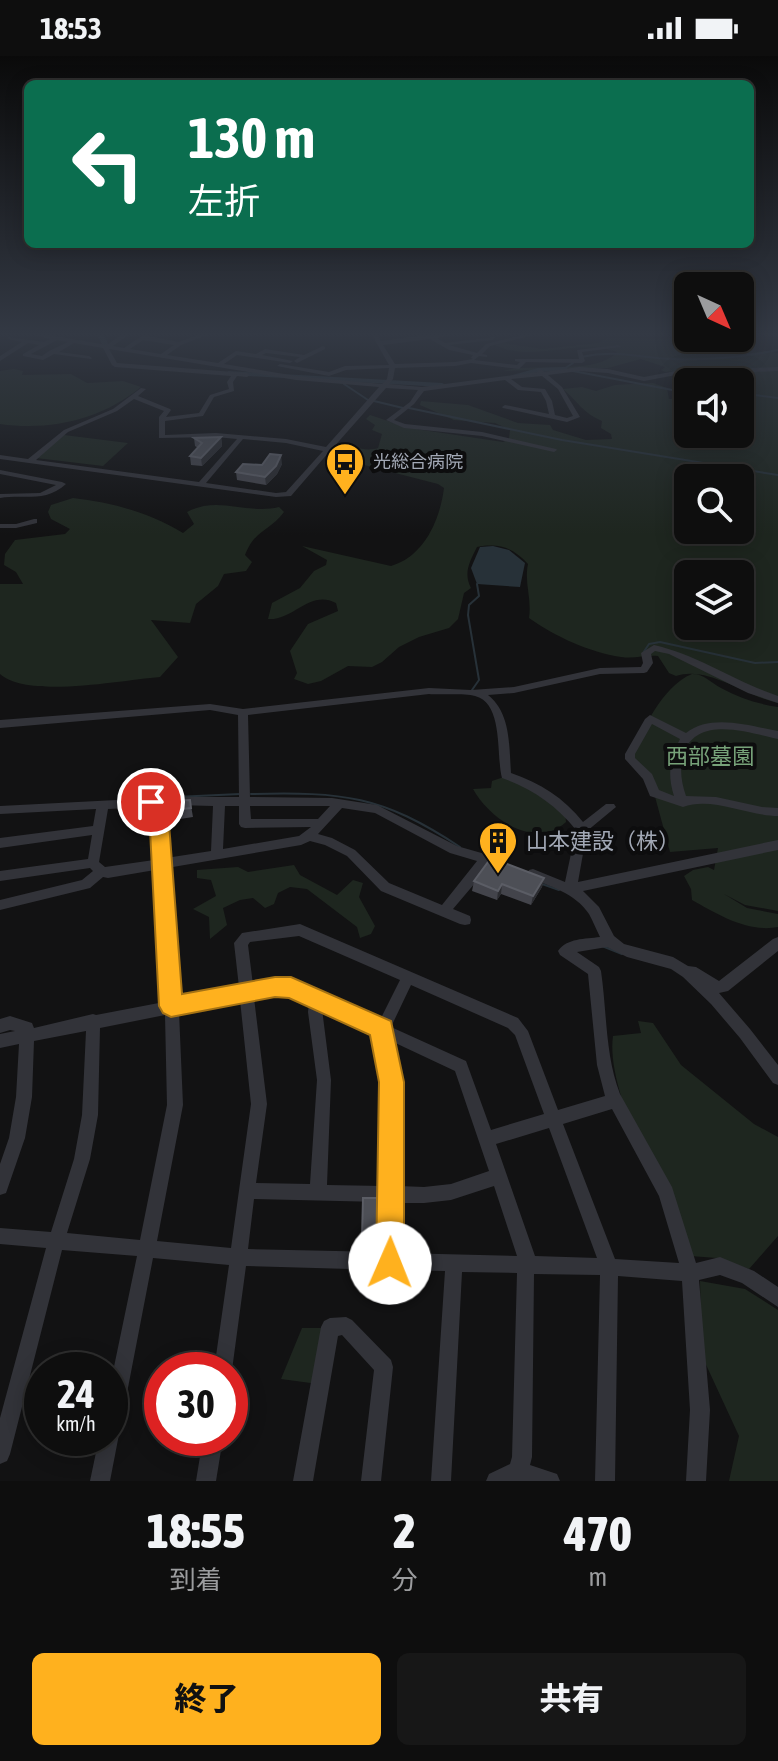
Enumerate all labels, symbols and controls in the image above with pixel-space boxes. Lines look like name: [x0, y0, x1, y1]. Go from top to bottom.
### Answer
text: 18:53: [40, 11, 102, 45]
text: 130 m: [188, 106, 315, 170]
icon: left: [56, 112, 160, 216]
text: 左折: [188, 180, 260, 222]
north arrow: [674, 272, 754, 352]
map controls: [674, 272, 754, 640]
button: sound: [674, 368, 754, 448]
bus stop icon: 光総合病院: [324, 441, 366, 496]
place label: 光総合病院: [373, 451, 463, 472]
button: search: [674, 464, 754, 544]
button: layers: [674, 560, 754, 640]
park label: 西部墓園: [666, 743, 754, 769]
pin: [117, 768, 185, 836]
icon: arrive: [129, 780, 173, 824]
building icon: 山本建設（株）: [477, 820, 519, 875]
place label: 山本建設（株）: [526, 828, 680, 854]
position arrow: [348, 1221, 432, 1305]
speed limit sign: 30: [144, 1352, 248, 1456]
text: 24: [57, 1371, 95, 1416]
text: km/h: [56, 1412, 96, 1435]
text: 18:55: [146, 1503, 245, 1558]
text: 2: [393, 1503, 416, 1558]
text: 470: [564, 1506, 632, 1561]
text: m: [588, 1562, 607, 1592]
text: 到着: [170, 1565, 222, 1595]
text: 分: [392, 1565, 418, 1595]
button: 終了: [32, 1653, 381, 1745]
button: 共有: [397, 1653, 746, 1745]

